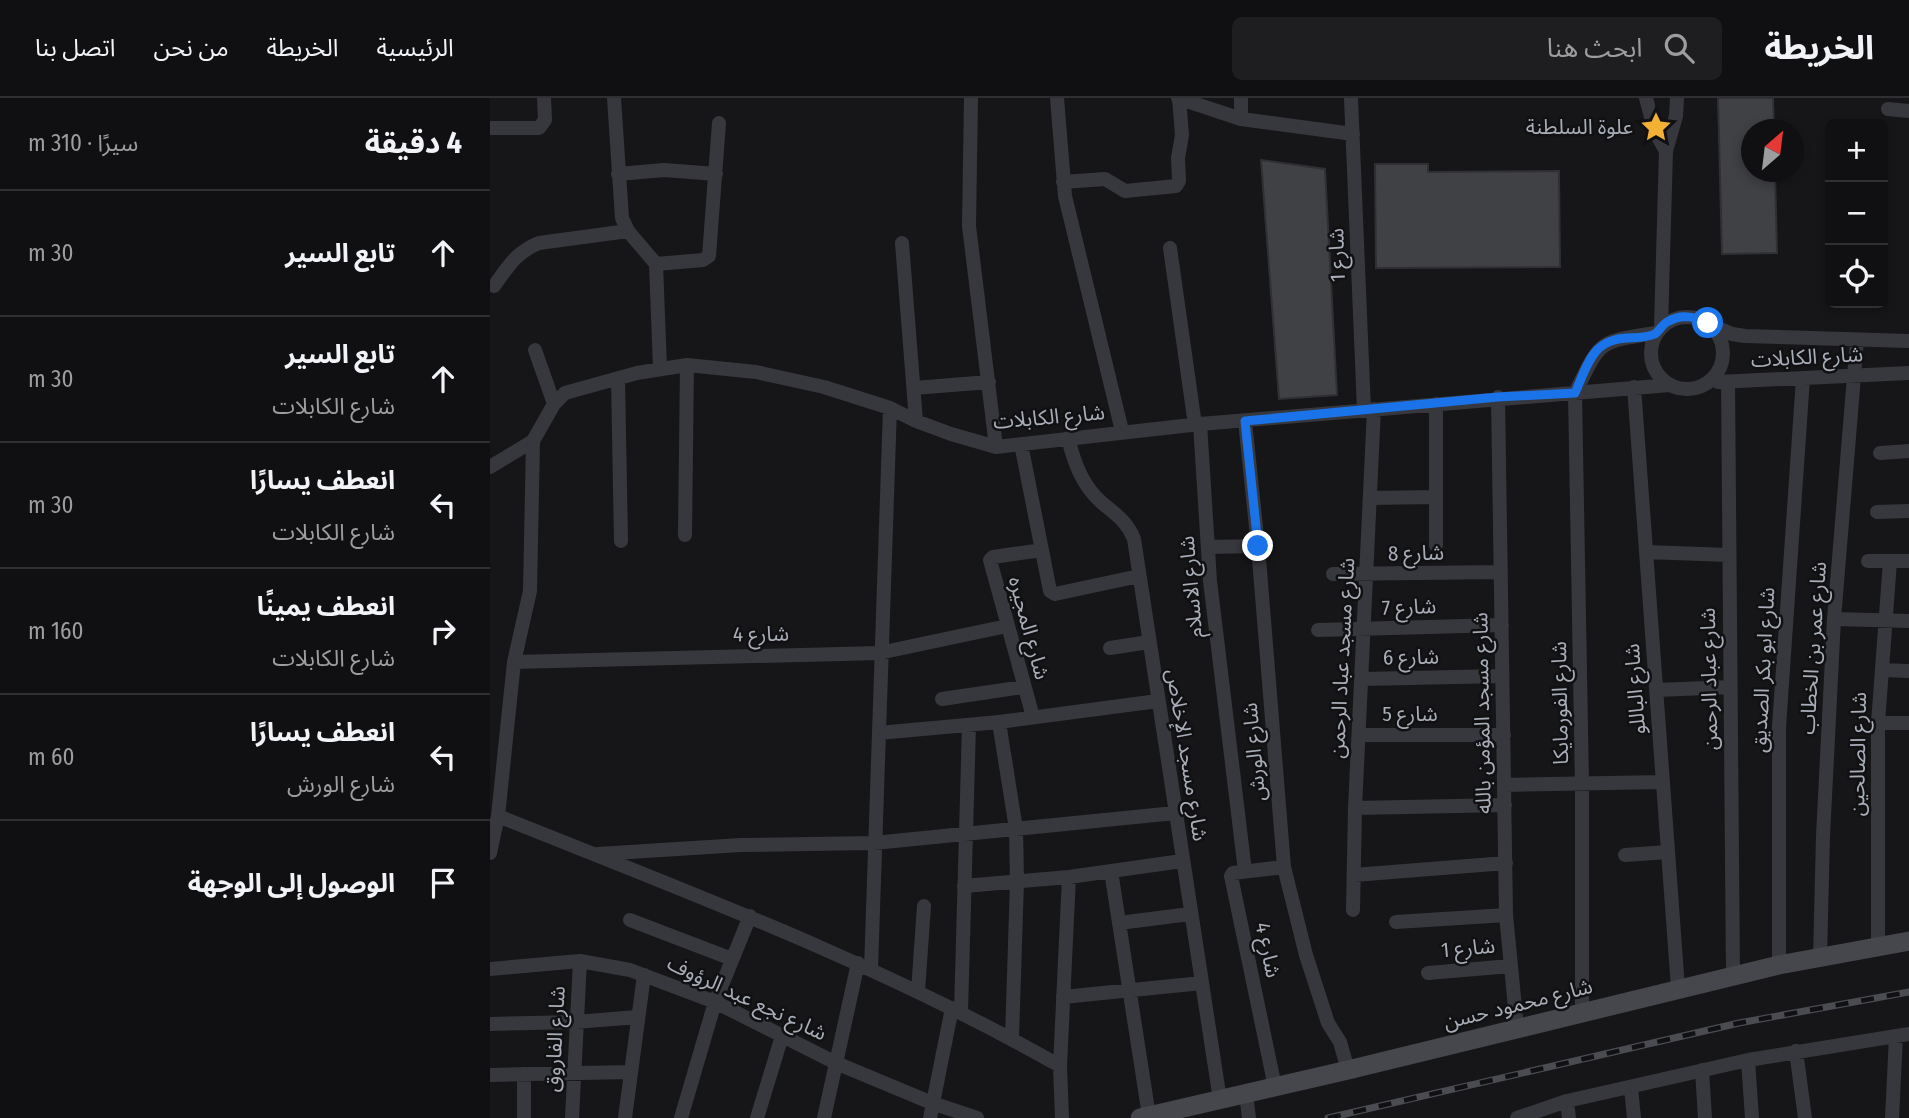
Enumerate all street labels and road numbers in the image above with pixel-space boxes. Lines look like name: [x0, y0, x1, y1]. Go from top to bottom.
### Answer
street label: شارع 1: [1323, 227, 1353, 282]
street label: شارع الكابلات: [1750, 341, 1864, 375]
street label: شارع الكابلات: [992, 399, 1106, 437]
street label: شارع الاسلام: [1174, 535, 1211, 639]
street label: شارع 8: [1388, 540, 1444, 568]
street label: شارع مسجد عباد الرحمن: [1324, 557, 1362, 759]
street label: شارع عمر بن الخطاب: [1794, 561, 1834, 736]
street label: شارع المجيره: [1001, 574, 1055, 683]
street label: شارع ابو بكر الصديق: [1746, 587, 1782, 754]
street label: شارع 7: [1381, 593, 1437, 623]
street label: شارع عباد الرحمن: [1695, 608, 1725, 750]
street label: شارع مسجد المؤمن بالله: [1467, 612, 1499, 814]
street label: شارع 4: [733, 621, 789, 649]
street label: شارع الفورمايكا: [1546, 641, 1576, 765]
street label: شارع الباللو: [1619, 642, 1653, 735]
street label: شارع 6: [1383, 644, 1439, 672]
street label: شارع مسجد الإخلاص: [1159, 667, 1213, 843]
street label: شارع الصالحين: [1844, 692, 1874, 816]
street label: شارع 5: [1382, 701, 1438, 729]
street label: شارع الورش: [1237, 702, 1273, 802]
street label: شارع 4: [1248, 920, 1287, 981]
street label: شارع 1: [1440, 933, 1496, 965]
street label: شارع نجع عبد الرؤوف: [662, 950, 831, 1048]
street label: شارع محمود حسن: [1441, 973, 1596, 1037]
street label: شارع الفاروق: [539, 985, 573, 1093]

